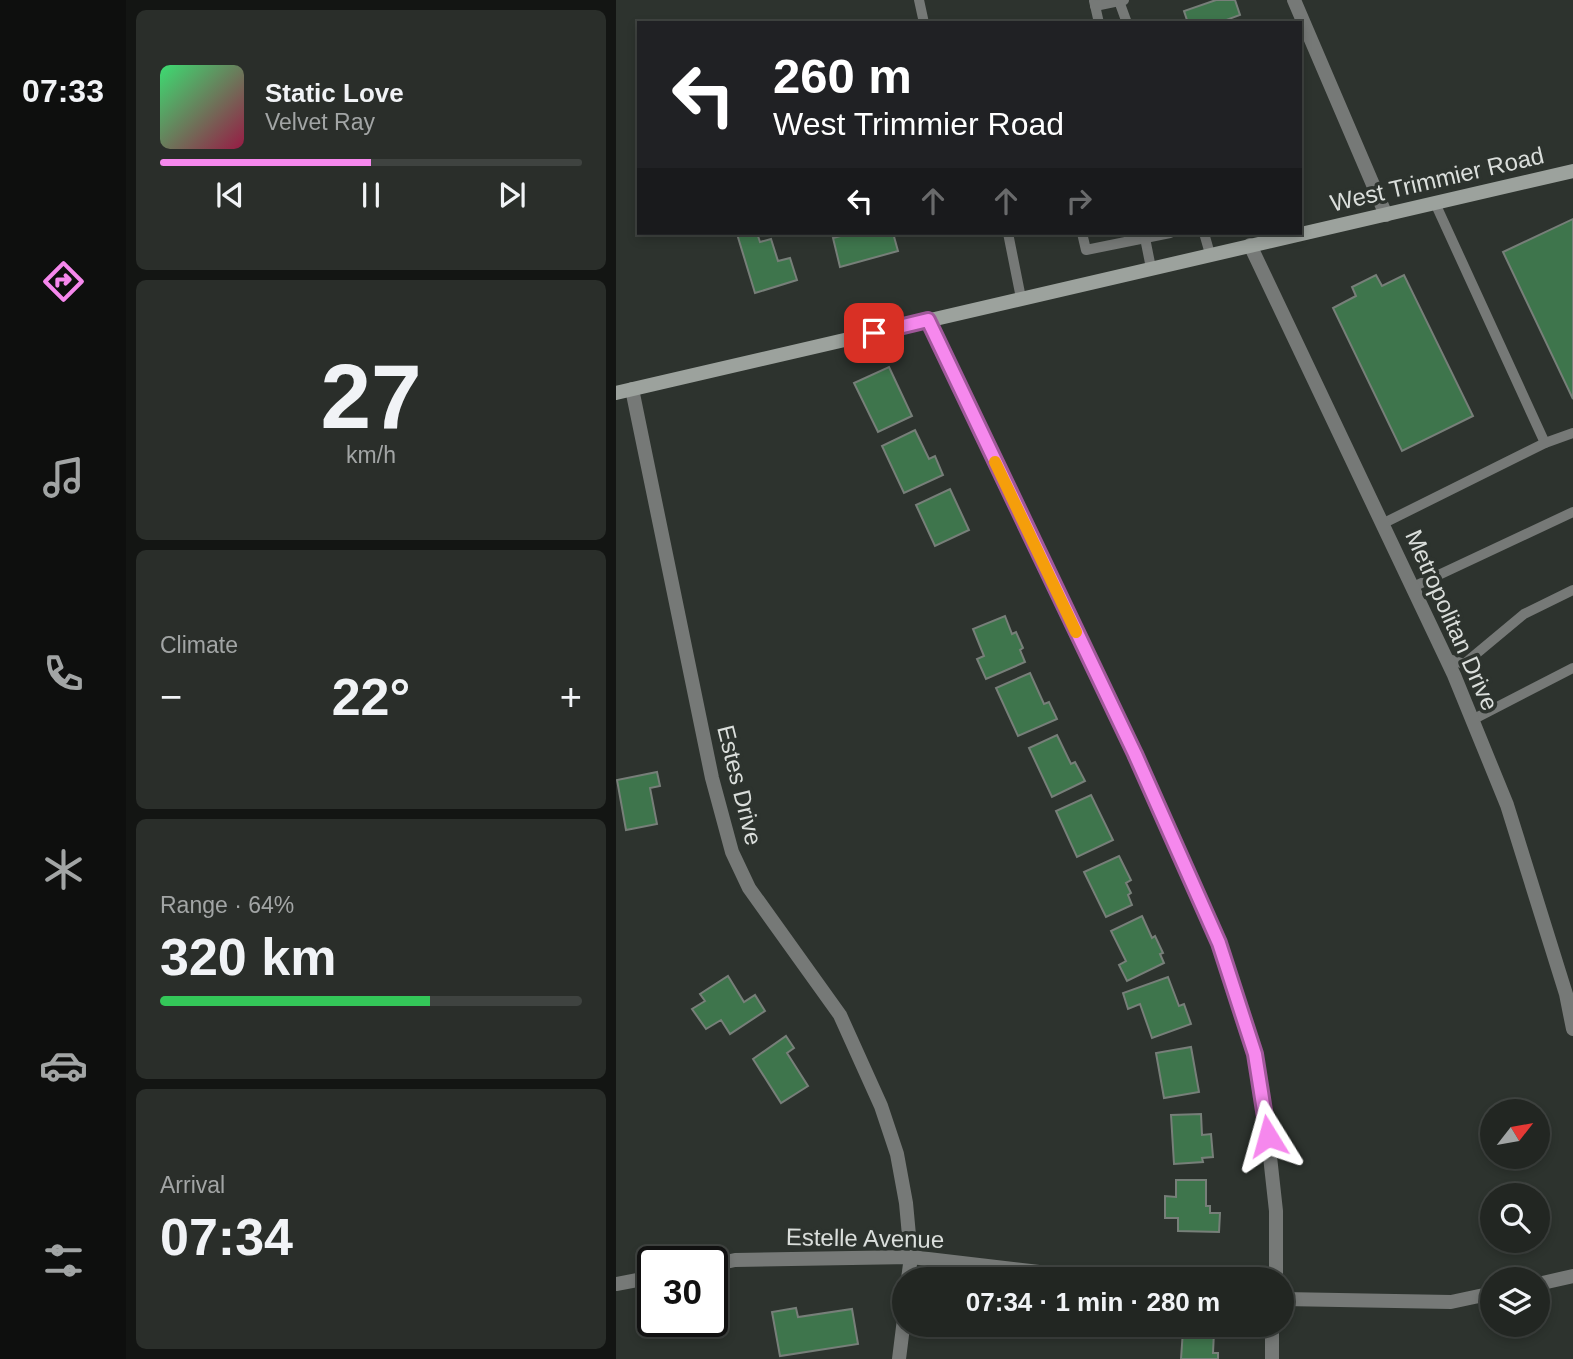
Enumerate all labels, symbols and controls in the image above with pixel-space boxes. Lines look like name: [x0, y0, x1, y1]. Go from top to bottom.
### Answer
icon: left: [658, 49, 749, 140]
text: 260 m: [773, 49, 912, 103]
text: 07:33: [22, 73, 104, 109]
text: Static Love: [265, 78, 404, 108]
text: West Trimmier Road: [773, 106, 1064, 142]
text: Velvet Ray: [265, 109, 375, 135]
street label: West Trimmier Road: [1328, 141, 1546, 217]
icon: previous: [211, 176, 249, 214]
icon: pause: [352, 176, 390, 214]
icon: next: [493, 176, 531, 214]
icon: left: [841, 182, 879, 220]
icon: ahead: [914, 182, 952, 220]
icon: ahead: [987, 182, 1025, 220]
icon: right: [1060, 182, 1098, 220]
icon: directions: [39, 257, 88, 306]
pin: [844, 303, 904, 363]
icon: arrive: [855, 314, 893, 352]
text: 27: [320, 346, 422, 447]
text: km/h: [346, 442, 396, 468]
icon: music: [39, 453, 88, 502]
street label: Metropolitan Drive: [1400, 526, 1504, 714]
text: Climate: [160, 632, 238, 658]
icon: phone: [39, 649, 88, 698]
text: 22°: [332, 668, 410, 726]
text: −: [160, 676, 182, 718]
text: +: [560, 676, 582, 718]
street label: Estes Drive: [712, 722, 768, 848]
icon: climate: [39, 845, 88, 894]
text: Range · 64%: [160, 892, 294, 918]
text: 320 km: [160, 928, 336, 986]
icon: car: [39, 1041, 88, 1090]
position arrow: [1231, 1099, 1305, 1173]
north arrow: [1480, 1099, 1550, 1169]
map controls: [1480, 1099, 1550, 1337]
text: Arrival: [160, 1172, 225, 1198]
button: search: [1480, 1183, 1550, 1253]
text: 07:34: [160, 1208, 293, 1266]
street label: Estelle Avenue: [786, 1223, 944, 1253]
icon: filters: [39, 1236, 88, 1285]
speed limit sign: 30: [637, 1246, 728, 1337]
button: layers: [1480, 1267, 1550, 1337]
text: 07:34 · 1 min · 280 m: [966, 1287, 1220, 1317]

